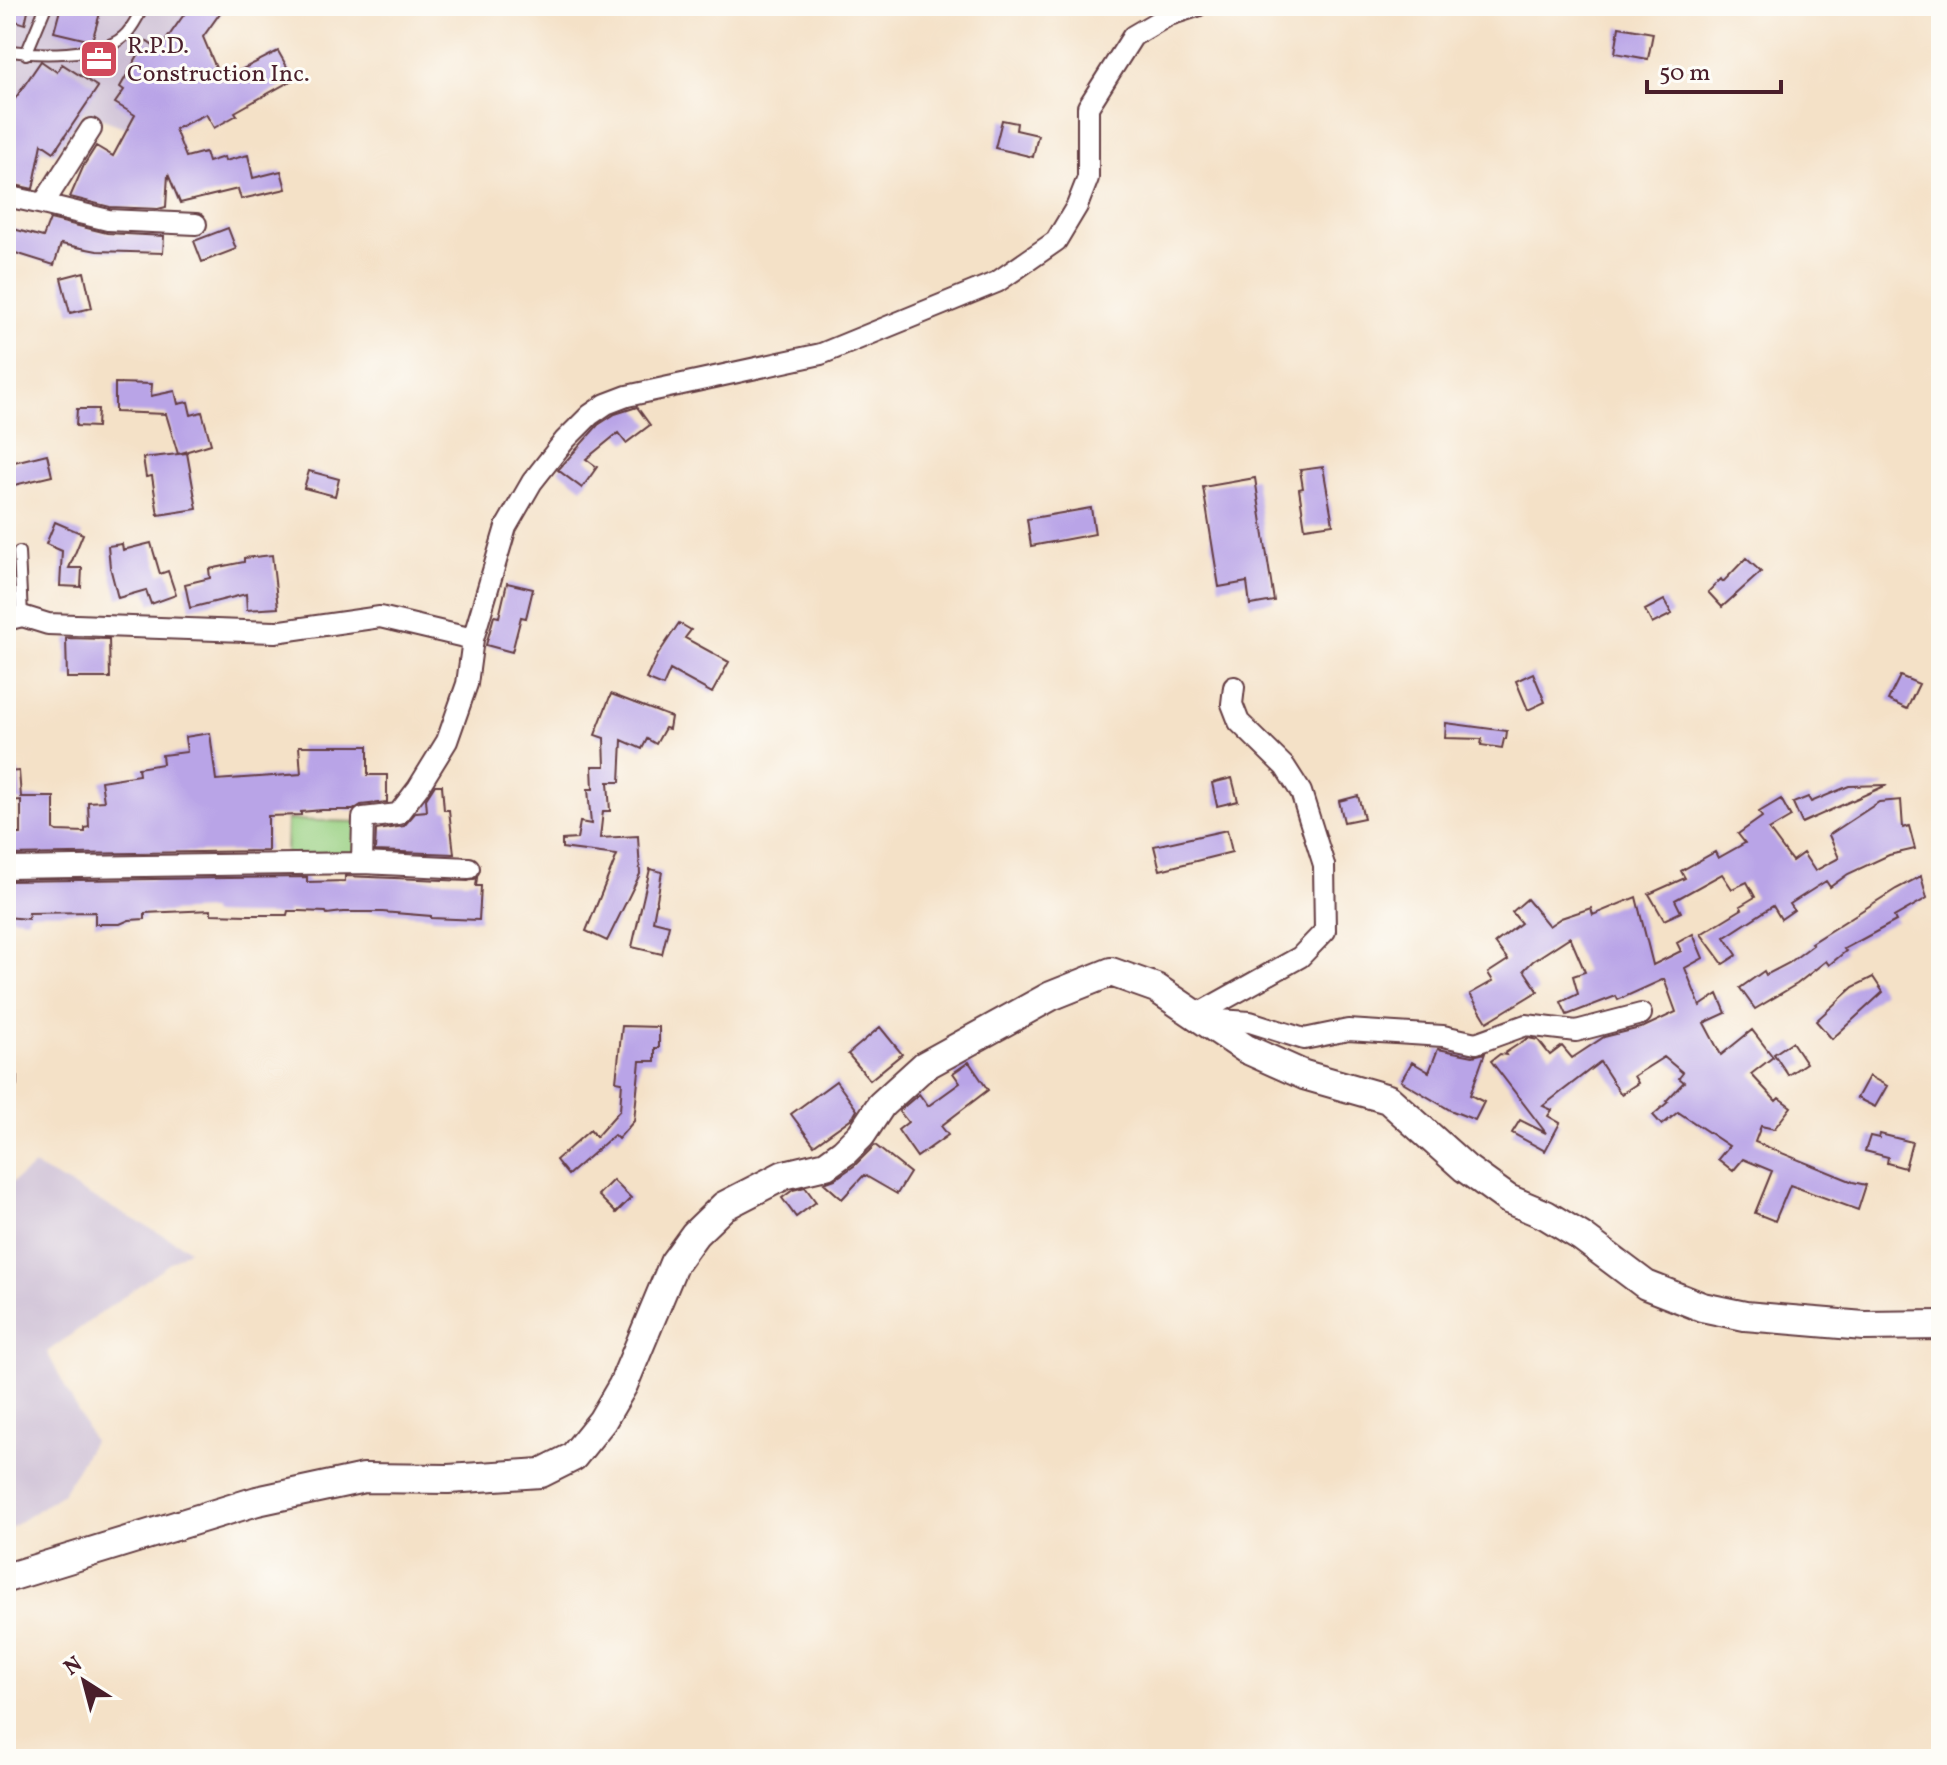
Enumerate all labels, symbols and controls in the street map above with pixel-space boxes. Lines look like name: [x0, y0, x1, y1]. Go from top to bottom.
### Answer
place label: R.P.D. Construction Inc.: [127, 30, 310, 92]
office icon: R.P.D. Construction Inc.: [78, 38, 120, 80]
scale bar: [1647, 44, 1781, 94]
text: 50 m: [1659, 57, 1711, 91]
north arrow: [44, 1641, 124, 1721]
text: N: [58, 1650, 89, 1684]

